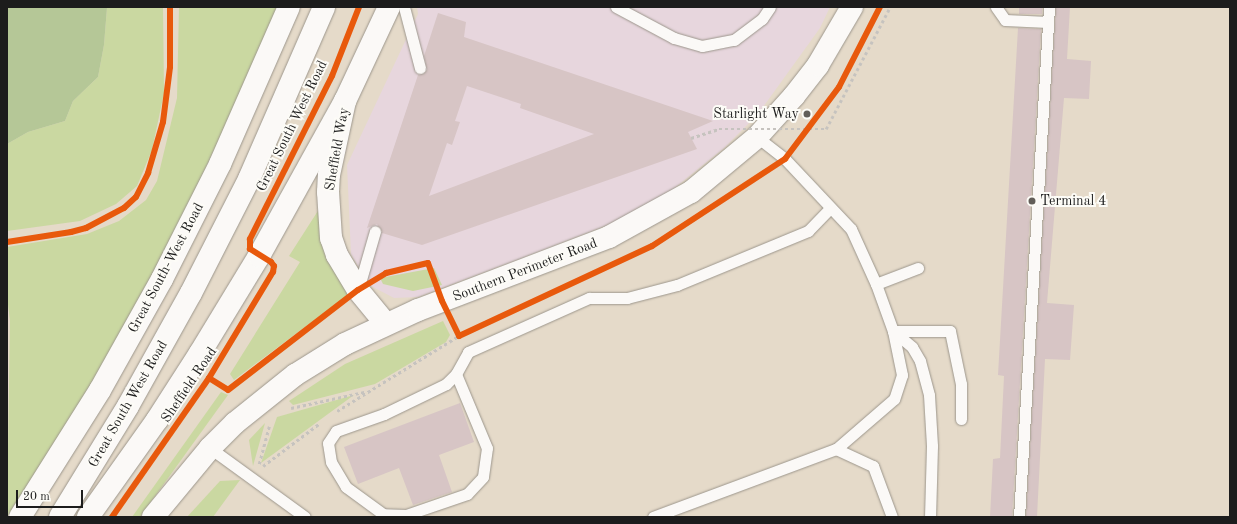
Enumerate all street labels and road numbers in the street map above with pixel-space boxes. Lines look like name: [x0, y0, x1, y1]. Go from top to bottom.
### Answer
street label: Great South West Road: [253, 58, 331, 194]
street label: Sheffield Way: [321, 106, 353, 192]
street label: Great South-West Road: [125, 200, 207, 336]
street label: Southern Perimeter Road: [450, 235, 600, 305]
street label: Great South West Road: [85, 338, 171, 470]
street label: Sheffield Road: [158, 344, 220, 426]

